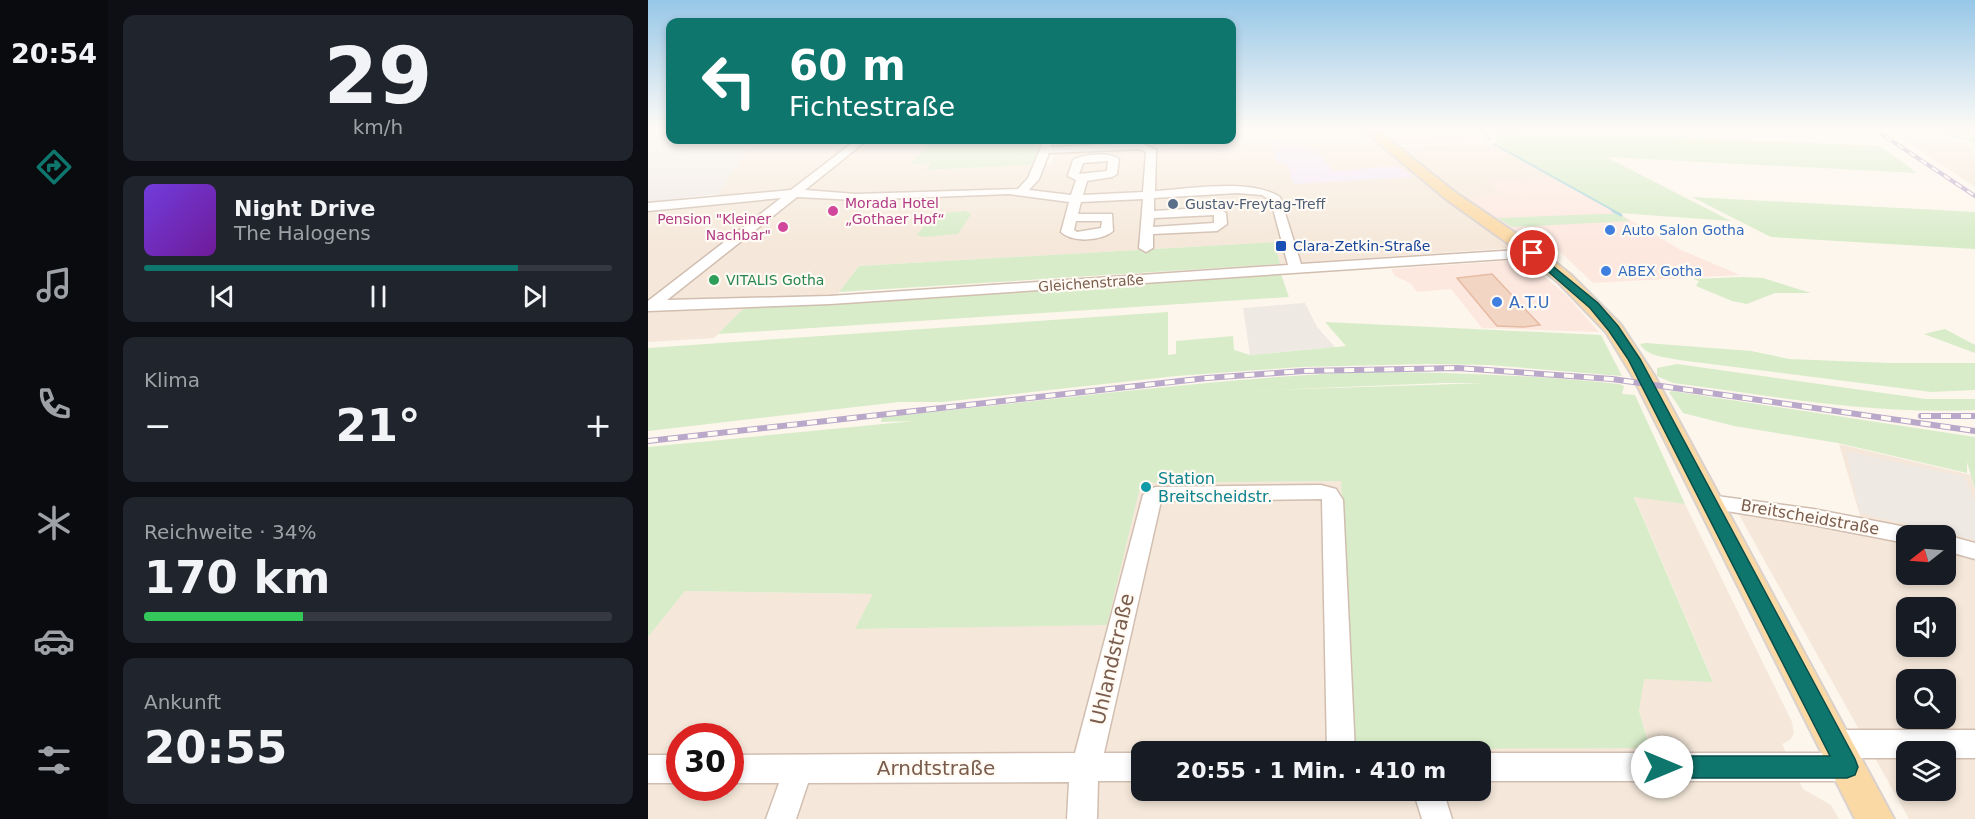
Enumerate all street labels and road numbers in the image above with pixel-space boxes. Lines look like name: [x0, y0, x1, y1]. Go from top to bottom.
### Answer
street label: Gleichenstraße: [1038, 271, 1144, 295]
street label: Breitscheidstraße: [1739, 495, 1881, 539]
street label: Uhlandstraße: [1085, 591, 1139, 727]
street label: Arndtstraße: [877, 756, 995, 780]

